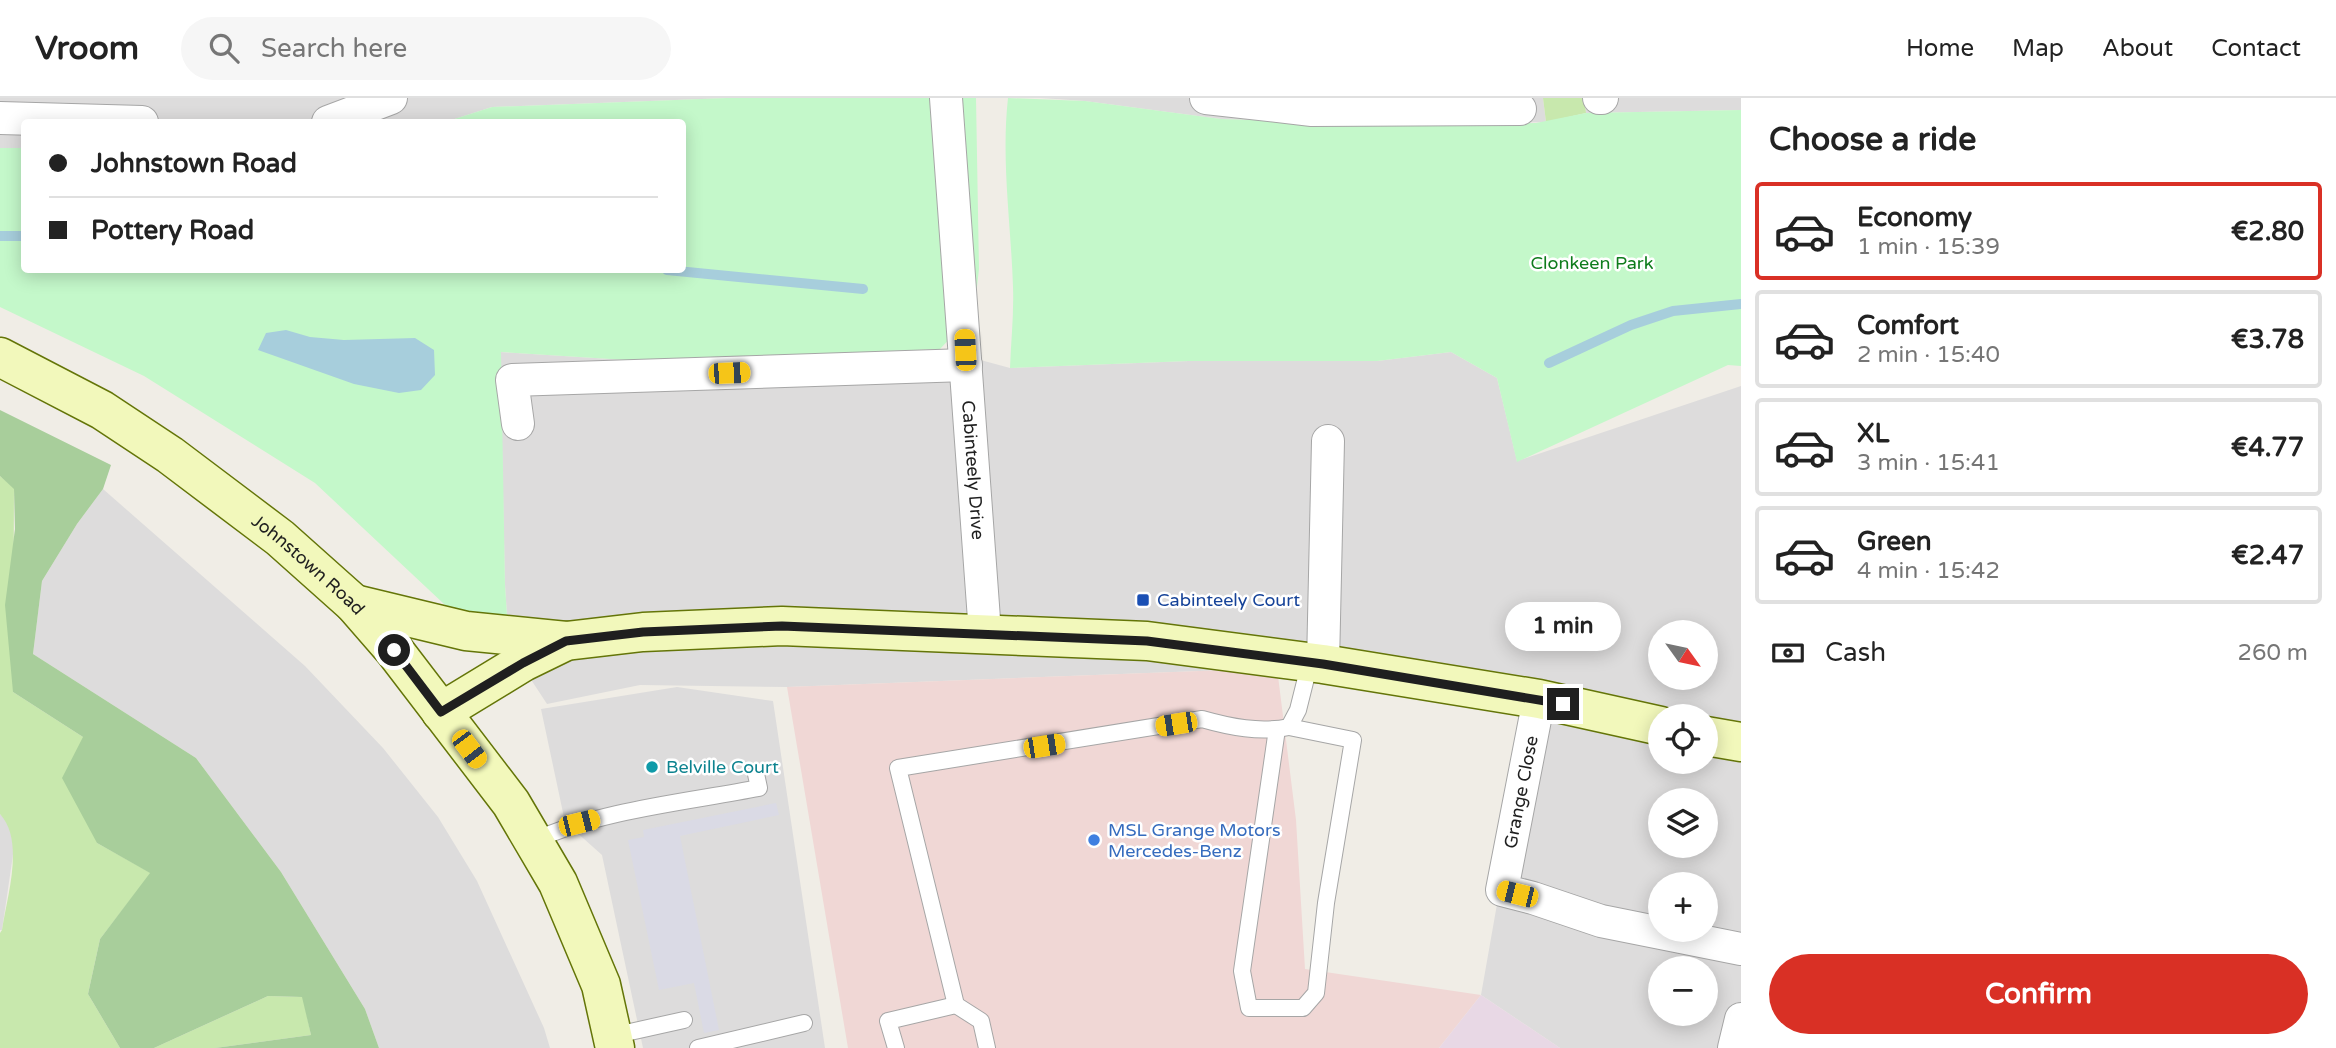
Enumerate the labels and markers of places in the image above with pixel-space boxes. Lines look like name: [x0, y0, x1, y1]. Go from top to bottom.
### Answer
place label: Cabinteely Court: [1157, 589, 1300, 611]
marker: Cabinteely Court: [1135, 592, 1151, 608]
place label: Belville Court: [666, 756, 779, 778]
marker: Belville Court: [644, 759, 660, 775]
place label: MSL Grange Motors Mercedes-Benz: [1108, 819, 1281, 862]
marker: MSL Grange Motors Mercedes-Benz: [1086, 832, 1102, 848]

